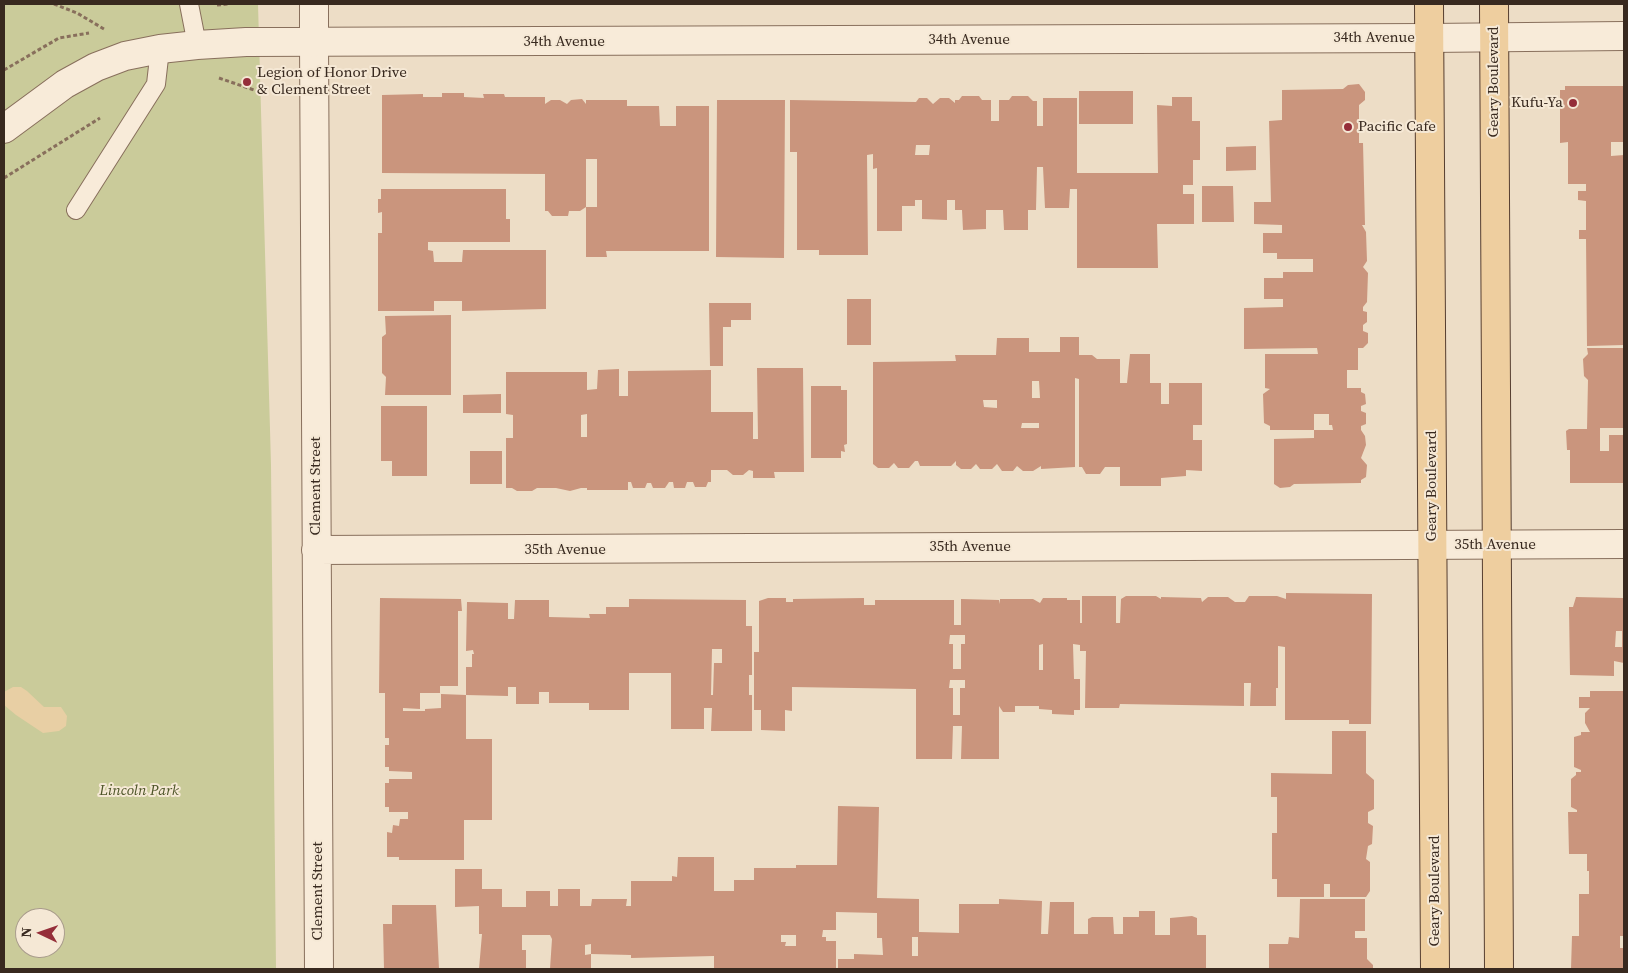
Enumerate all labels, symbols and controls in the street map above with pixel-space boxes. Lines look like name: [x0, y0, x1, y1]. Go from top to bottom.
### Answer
street label: Geary Boulevard: [1485, 27, 1503, 137]
street label: 34th Avenue: [1333, 29, 1415, 47]
street label: 34th Avenue: [928, 31, 1010, 49]
street label: 34th Avenue: [523, 33, 605, 51]
place label: Legion of Honor Drive & Clement Street: [257, 64, 407, 99]
marker: Legion of Honor Drive & Clement Street: [241, 76, 253, 88]
place label: Kufu-Ya: [1511, 94, 1563, 112]
marker: Kufu-Ya: [1567, 97, 1579, 109]
place label: Pacific Cafe: [1358, 118, 1436, 136]
marker: Pacific Cafe: [1342, 121, 1354, 133]
street label: Geary Boulevard: [1423, 431, 1441, 541]
street label: Clement Street: [307, 437, 325, 535]
street label: 35th Avenue: [1454, 536, 1536, 554]
street label: 35th Avenue: [929, 538, 1011, 556]
street label: 35th Avenue: [524, 541, 606, 559]
park label: Lincoln Park: [99, 782, 179, 800]
street label: Geary Boulevard: [1426, 836, 1444, 946]
street label: Clement Street: [309, 842, 327, 940]
north arrow: [15, 908, 65, 958]
text: N: [16, 927, 36, 938]

